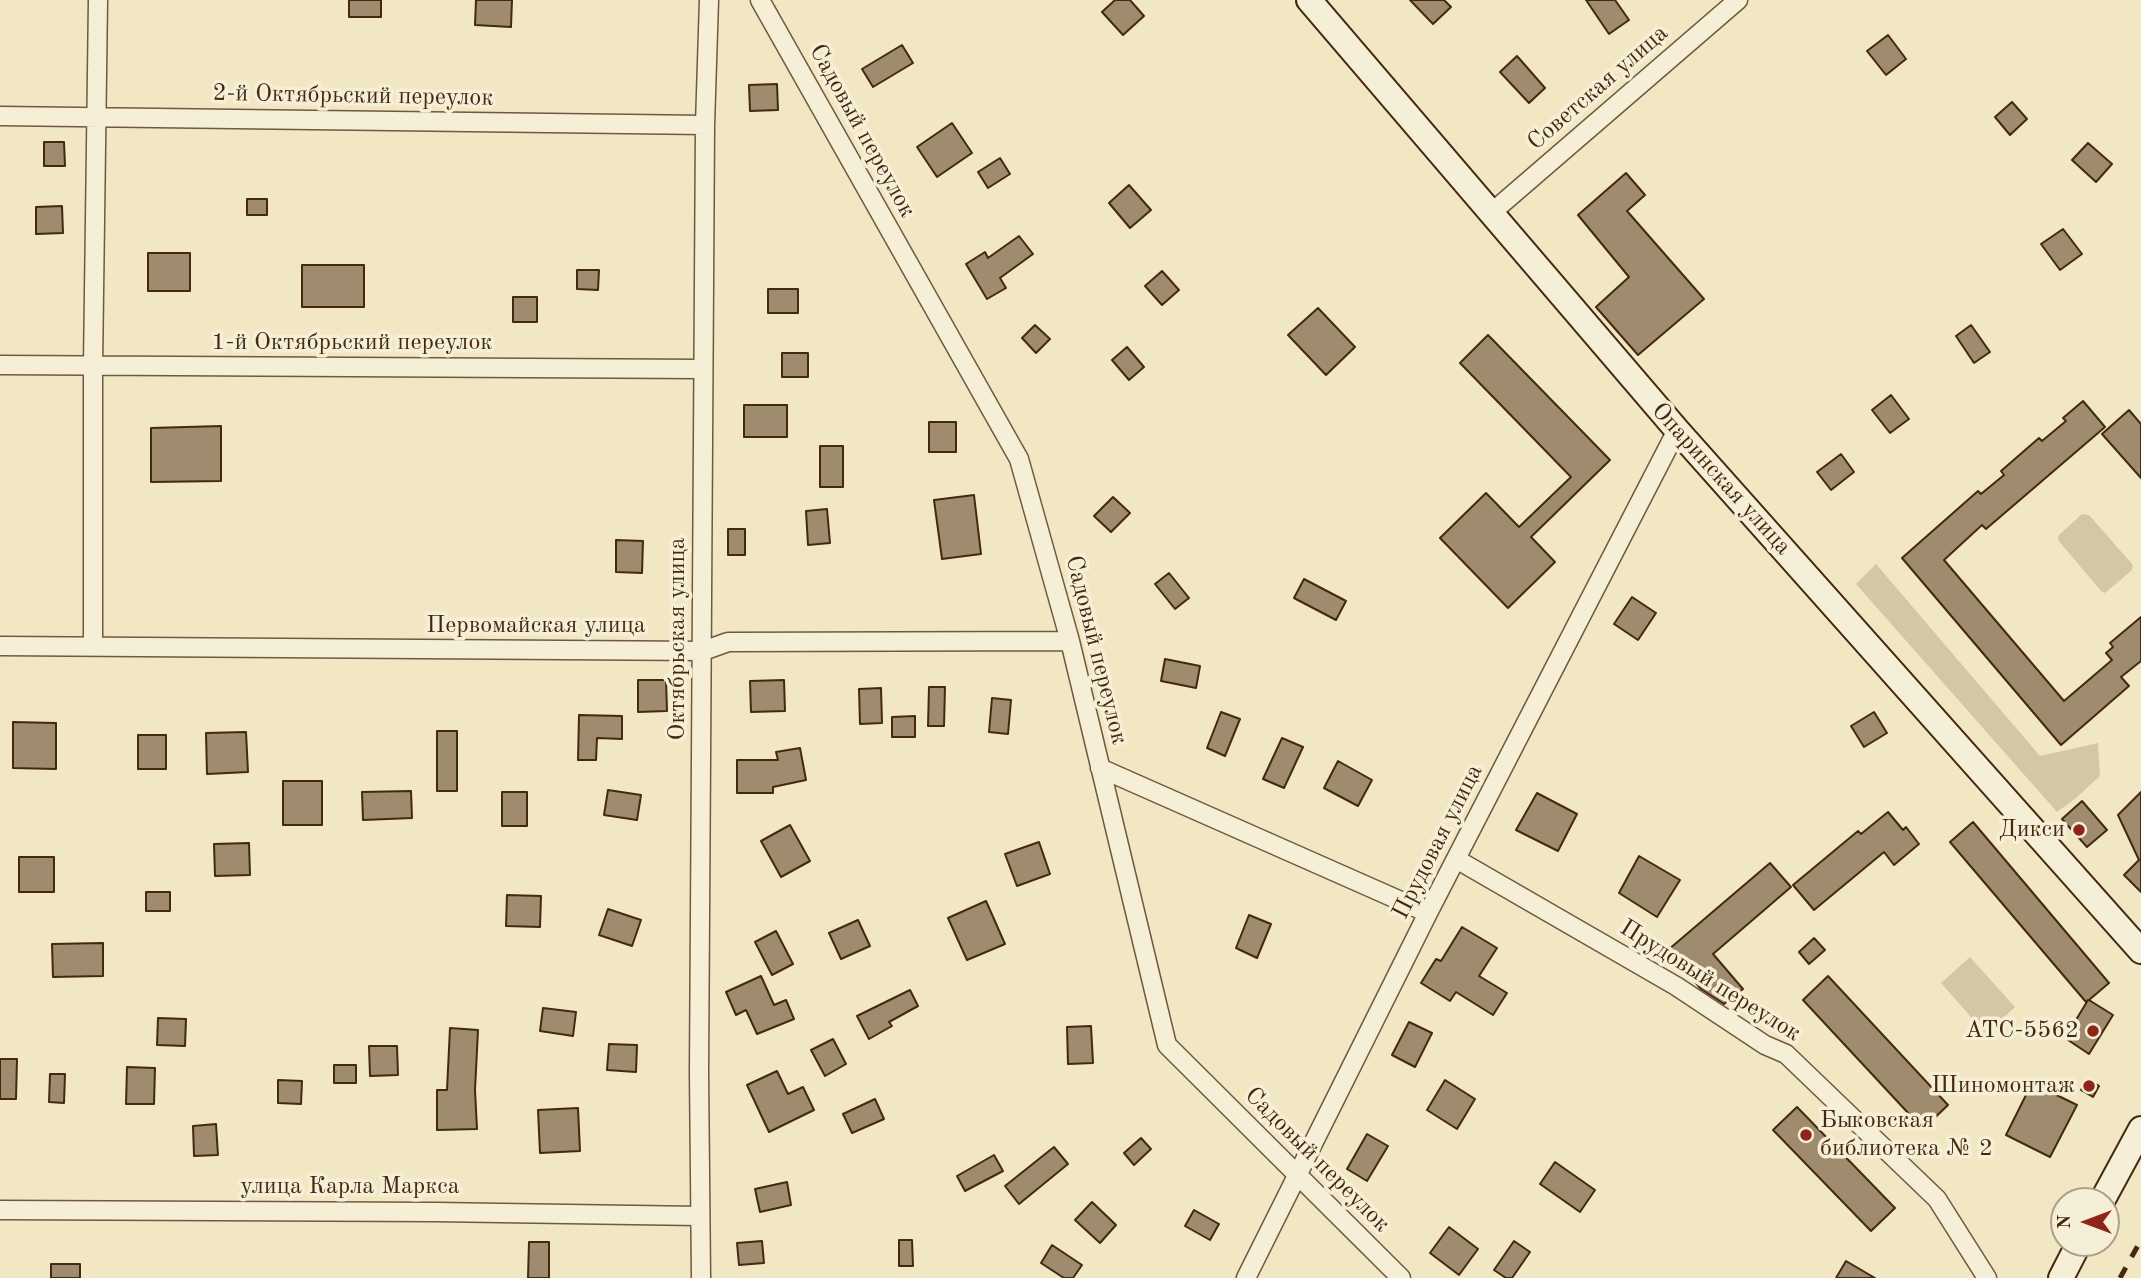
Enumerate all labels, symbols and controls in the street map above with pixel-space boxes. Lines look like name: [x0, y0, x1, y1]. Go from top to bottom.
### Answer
street label: Советская улица: [1522, 19, 1674, 157]
street label: Садовый переулок: [802, 39, 922, 223]
street label: 2-й Октябрьский переулок: [212, 79, 494, 113]
street label: 1-й Октябрьский переулок: [212, 329, 492, 357]
street label: Опаринская улица: [1645, 397, 1797, 561]
street label: Октябрьская улица: [664, 537, 692, 741]
street label: Садовый переулок: [1059, 553, 1133, 747]
street label: Первомайская улица: [426, 612, 646, 640]
street label: Прудовая улица: [1387, 760, 1489, 924]
place label: Дикси: [1999, 816, 2065, 844]
marker: Дикси: [2071, 822, 2087, 838]
street label: Прудовый переулок: [1614, 914, 1806, 1048]
place label: АТС-5562: [1965, 1017, 2079, 1045]
marker: АТС-5562: [2085, 1023, 2101, 1039]
place label: Шиномонтаж: [1931, 1072, 2075, 1100]
marker: Шиномонтаж: [2081, 1078, 2097, 1094]
street label: Садовый переулок: [1238, 1081, 1396, 1239]
place label: Быковская библиотека № 2: [1820, 1107, 1993, 1163]
marker: Быковская библиотека № 2: [1798, 1127, 1814, 1143]
street label: улица Карла Маркса: [240, 1173, 460, 1201]
north arrow: [2050, 1187, 2120, 1257]
text: N: [2056, 1215, 2075, 1229]

